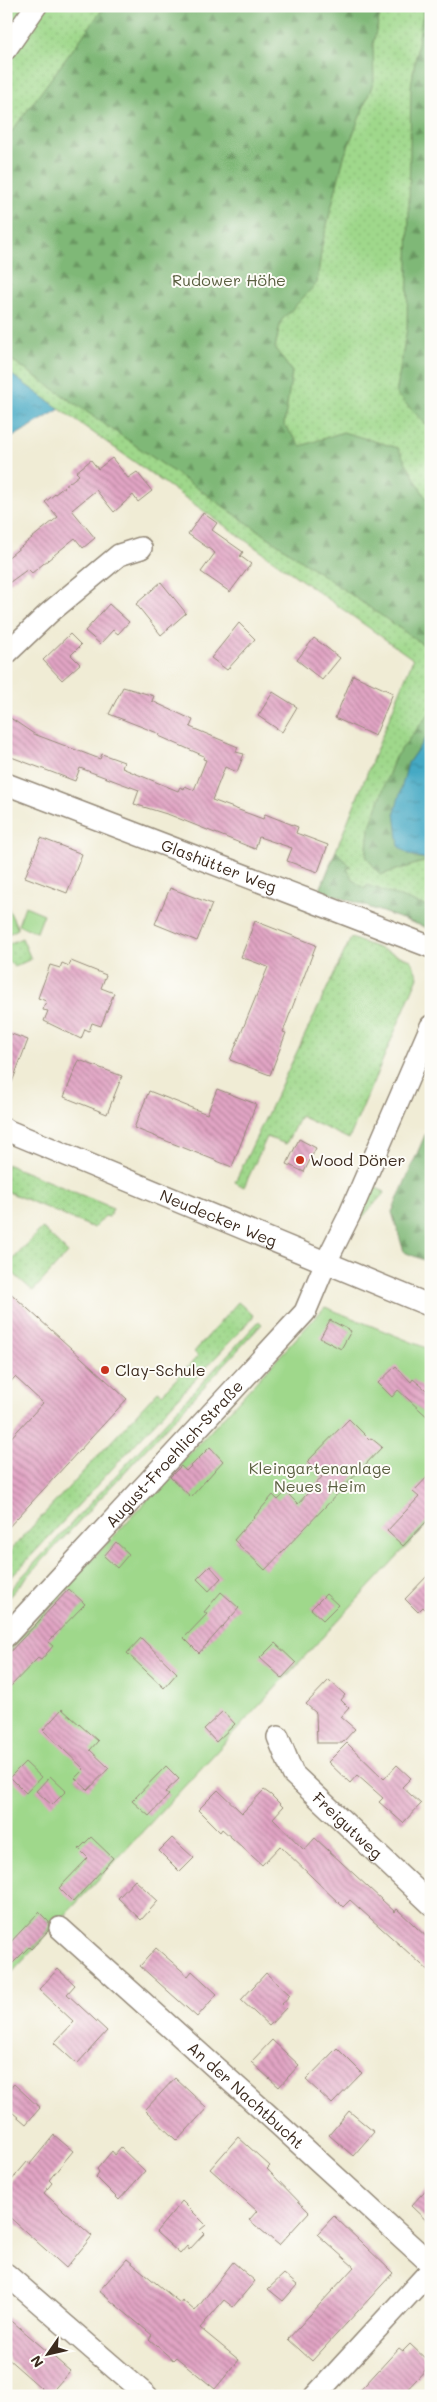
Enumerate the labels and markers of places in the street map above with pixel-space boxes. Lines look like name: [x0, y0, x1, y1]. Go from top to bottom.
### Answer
place label: Wood Döner: [310, 1149, 406, 1170]
marker: Wood Döner: [294, 1154, 306, 1166]
place label: Clay-Schule: [115, 1359, 206, 1380]
marker: Clay-Schule: [99, 1364, 111, 1376]

